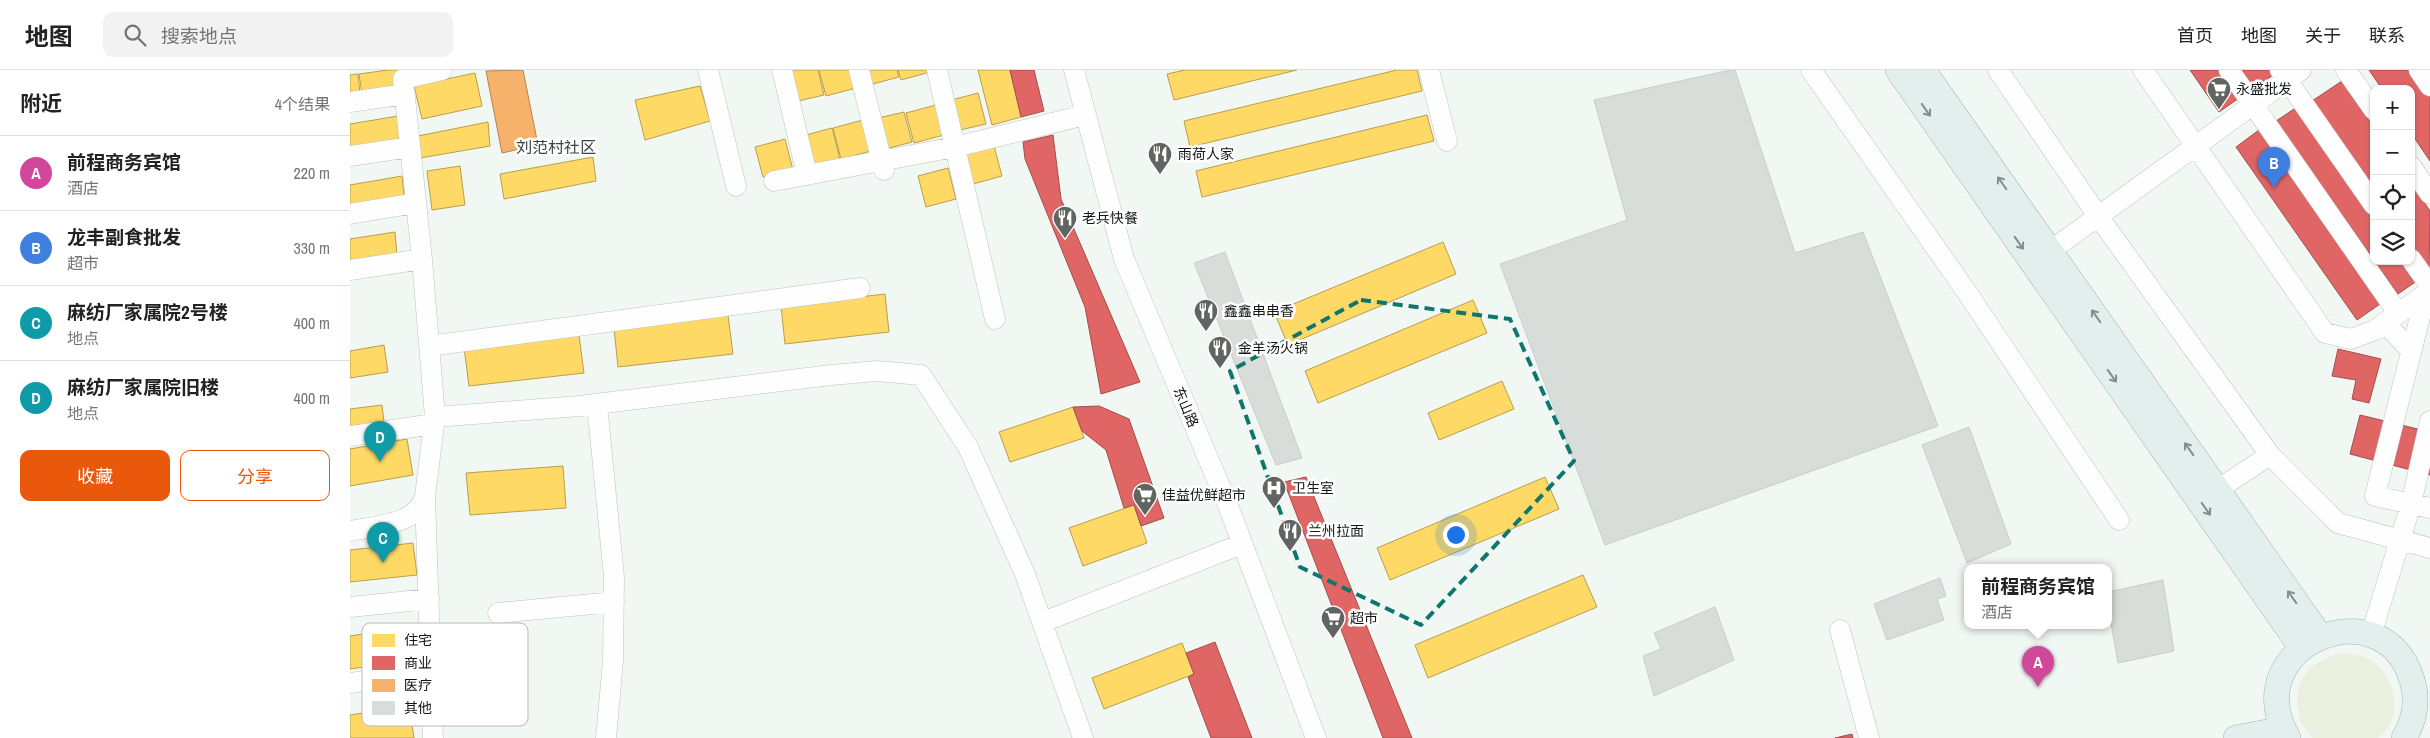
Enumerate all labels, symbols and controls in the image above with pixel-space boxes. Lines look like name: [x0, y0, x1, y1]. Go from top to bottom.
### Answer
search box: [103, 12, 453, 57]
text: 地图: [25, 20, 73, 52]
icon: search: [121, 21, 149, 49]
text: 搜索地点: [161, 23, 237, 49]
text: 首页: [2177, 23, 2213, 48]
text: 地图: [2241, 23, 2277, 48]
text: 关于: [2305, 23, 2341, 48]
text: 联系: [2369, 23, 2405, 48]
supermarket icon: 永盛批发: [2206, 76, 2232, 110]
place label: 永盛批发: [2236, 80, 2292, 98]
map controls: [2370, 85, 2415, 265]
button: +: [2370, 85, 2415, 130]
text: 附近: [20, 89, 62, 118]
text: 4个结果: [275, 93, 330, 115]
one-way arrow: [1921, 103, 1931, 117]
button: −: [2370, 130, 2415, 175]
district label: 刘范村社区: [516, 136, 596, 158]
restaurant icon: 雨荷人家: [1147, 141, 1173, 175]
place label: 雨荷人家: [1178, 145, 1234, 163]
pin: B: [2258, 147, 2290, 188]
text: 前程商务宾馆: [67, 149, 181, 175]
text: A: [31, 162, 41, 184]
text: 220 m: [294, 162, 330, 184]
button: locate: [2370, 175, 2415, 220]
one-way arrow: [1997, 176, 2007, 190]
text: 酒店: [67, 177, 99, 199]
restaurant icon: 老兵快餐: [1052, 205, 1078, 239]
place label: 老兵快餐: [1082, 209, 1138, 227]
button: layers: [2370, 220, 2415, 265]
text: 龙丰副食批发: [67, 224, 181, 250]
one-way arrow: [2014, 236, 2024, 250]
text: B: [31, 237, 41, 259]
text: 330 m: [294, 237, 330, 259]
text: 超市: [67, 252, 99, 274]
restaurant icon: 鑫鑫串串香: [1193, 298, 1219, 332]
text: 麻纺厂家属院2号楼: [67, 299, 228, 325]
place label: 鑫鑫串串香: [1224, 302, 1294, 320]
one-way arrow: [2091, 309, 2101, 323]
text: C: [31, 312, 41, 334]
text: 400 m: [294, 312, 330, 334]
text: 地点: [67, 327, 99, 349]
restaurant icon: 金羊汤火锅: [1207, 335, 1233, 369]
place label: 金羊汤火锅: [1238, 339, 1308, 357]
one-way arrow: [2107, 369, 2117, 383]
text: 麻纺厂家属院旧楼: [67, 374, 219, 400]
street label: 东山路: [1170, 384, 1202, 430]
text: D: [31, 387, 41, 409]
text: 400 m: [294, 387, 330, 409]
text: 地点: [67, 402, 99, 424]
pin: D: [364, 421, 396, 462]
one-way arrow: [2184, 442, 2194, 456]
button: 收藏: [20, 450, 170, 501]
button: 分享: [180, 450, 330, 501]
hospital icon: 卫生室: [1261, 475, 1287, 509]
place label: 卫生室: [1292, 479, 1334, 497]
supermarket icon: 佳益优鲜超市: [1132, 482, 1158, 516]
place label: 佳益优鲜超市: [1162, 486, 1246, 504]
one-way arrow: [2201, 502, 2211, 516]
restaurant icon: 兰州拉面: [1277, 518, 1303, 552]
pin: C: [367, 522, 399, 563]
place label: 兰州拉面: [1308, 522, 1364, 540]
your location: [1443, 522, 1469, 548]
popup: [1964, 564, 2112, 629]
text: 前程商务宾馆: [1981, 573, 2095, 599]
one-way arrow: [2287, 590, 2297, 604]
text: 酒店: [1981, 601, 2013, 623]
supermarket icon: 超市: [1320, 605, 1346, 639]
place label: 超市: [1350, 609, 1378, 627]
legend: [362, 623, 528, 726]
text: 住宅: [404, 631, 432, 649]
pin: A: [2022, 646, 2054, 687]
text: 商业: [404, 654, 432, 672]
text: 医疗: [404, 676, 432, 694]
text: 其他: [404, 699, 432, 717]

